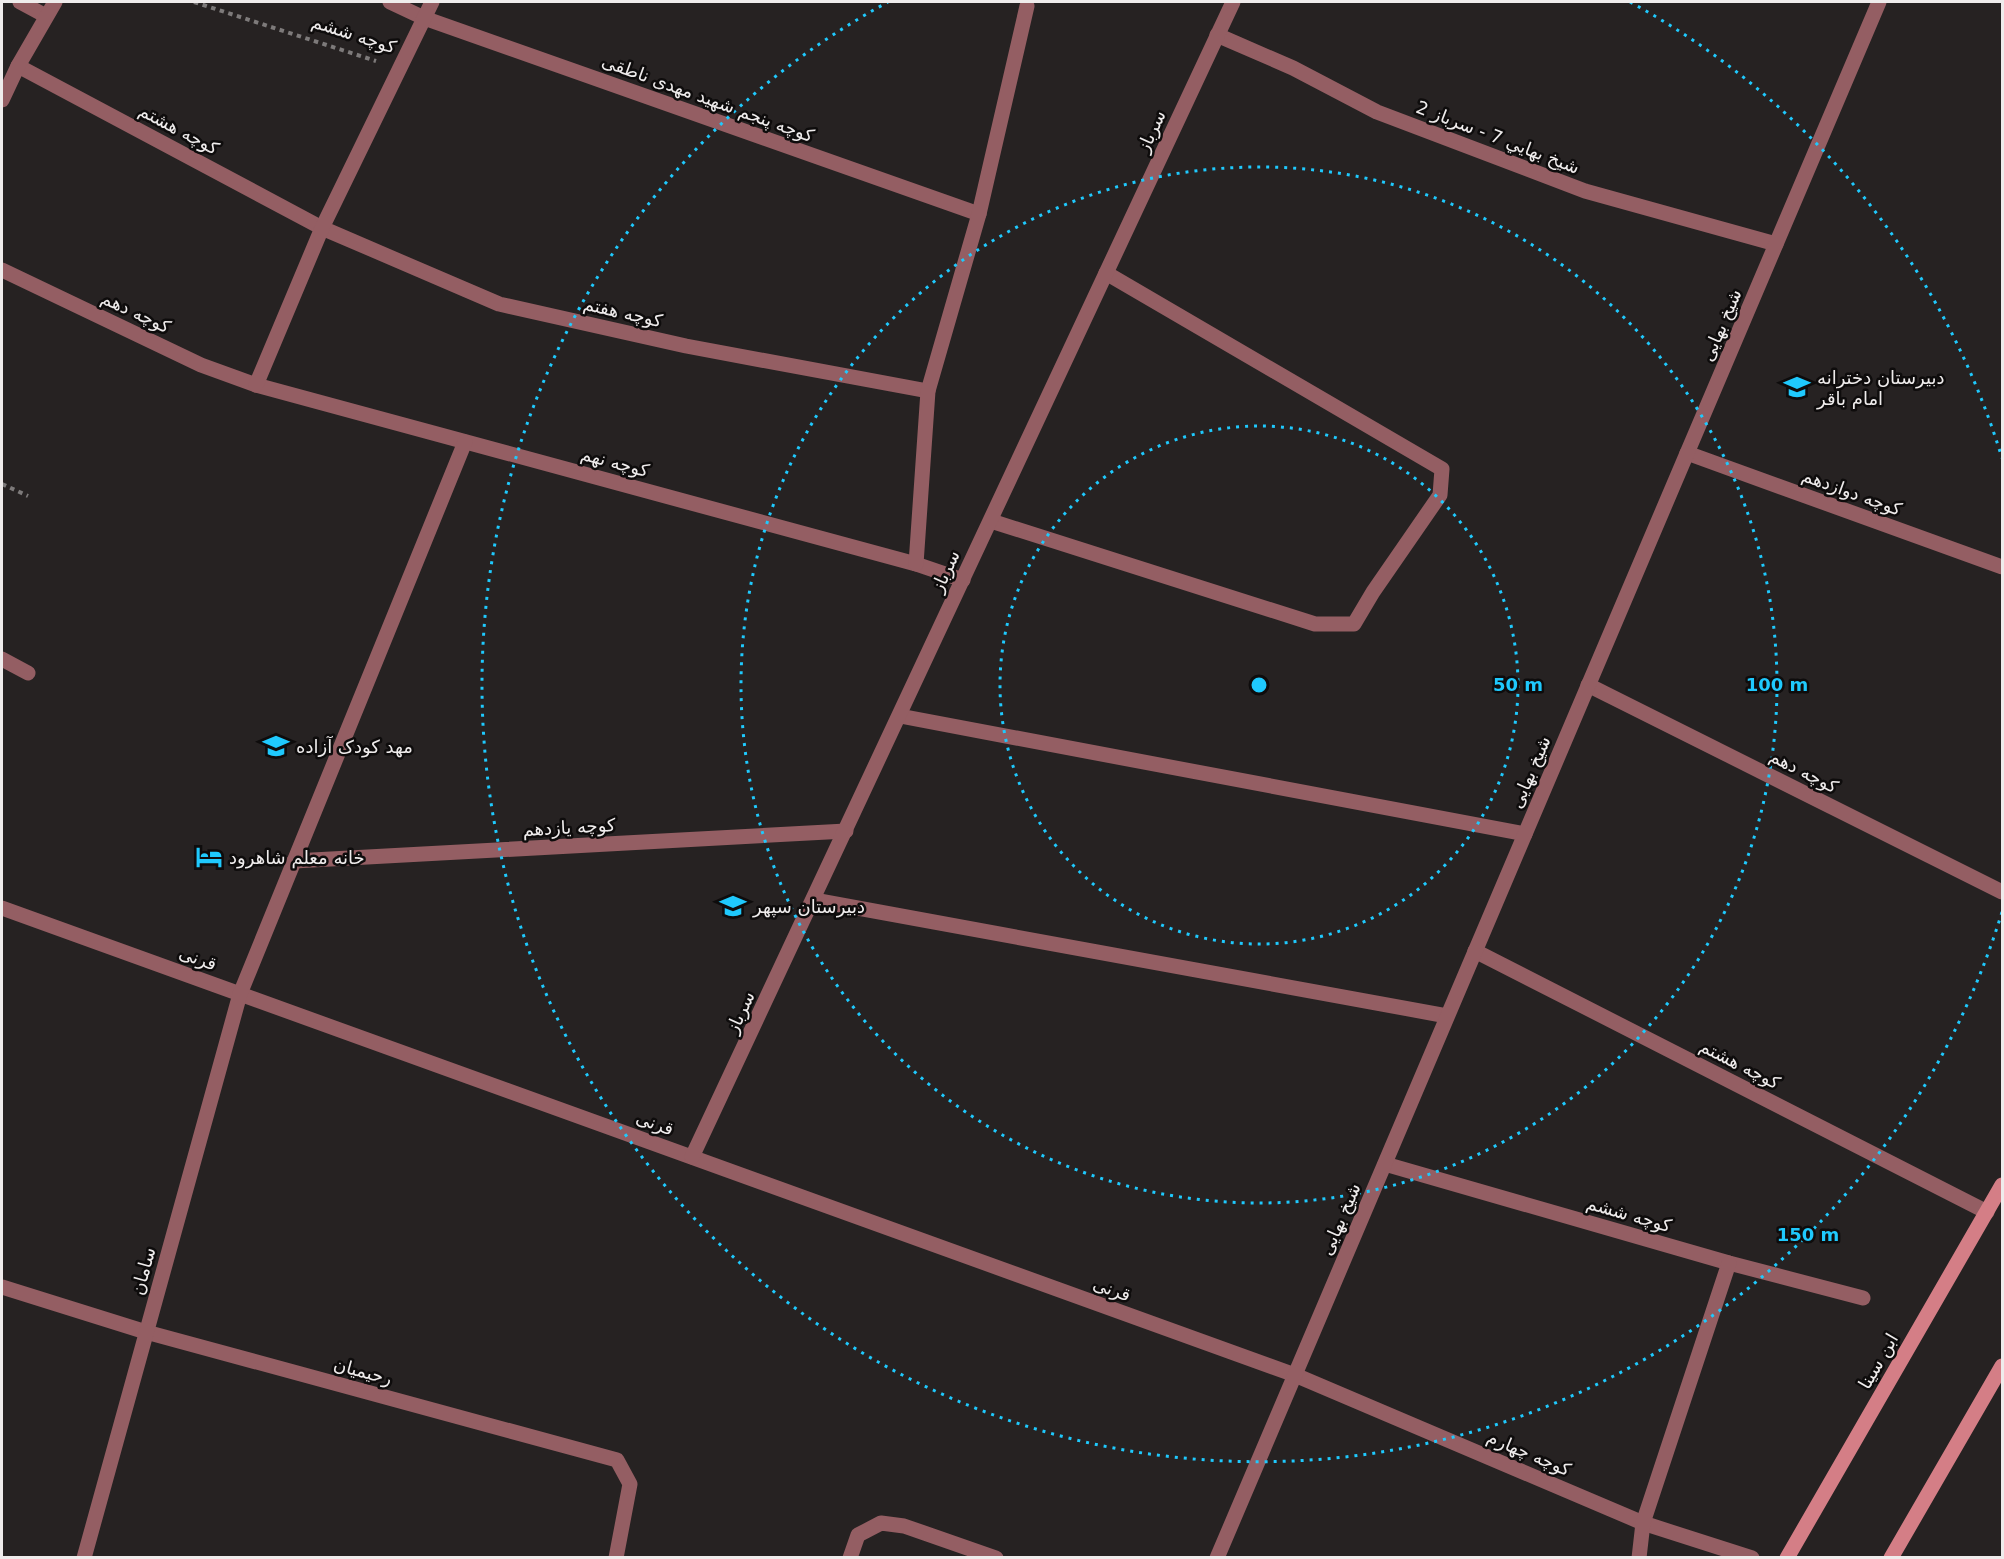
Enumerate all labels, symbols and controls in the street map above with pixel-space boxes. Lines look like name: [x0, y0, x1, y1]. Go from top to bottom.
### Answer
street label: کوچه ششم: [309, 10, 399, 59]
street label: کوچه پنجم شهید مهدی ناطقی: [599, 50, 817, 147]
street label: شيخ بهايي 7 - سرباز 2: [1413, 96, 1583, 179]
street label: کوچه هشتم: [135, 99, 223, 160]
street label: سرباز: [1132, 107, 1171, 157]
street label: شیخ بهایی: [1696, 286, 1747, 365]
street label: کوچه دهم: [98, 287, 174, 338]
street label: کوچه هفتم: [581, 293, 665, 332]
place label: دبیرستان دخترانه امام باقر: [1816, 367, 1945, 410]
school or university icon: دبیرستان دخترانه امام باقر: [1782, 372, 1812, 402]
street label: کوچه نهم: [578, 443, 652, 482]
street label: کوچه دوازدهم: [1799, 464, 1905, 521]
street label: سرباز: [926, 547, 965, 597]
text: 50 m: [1493, 674, 1543, 695]
text: 100 m: [1746, 674, 1808, 695]
centre of rings: [1249, 675, 1269, 695]
school or university icon: مهد کودک آزاده: [261, 731, 291, 761]
street label: شیخ بهایی: [1505, 733, 1556, 812]
place label: مهد کودک آزاده: [296, 735, 413, 758]
street label: کوچه دهم: [1766, 745, 1842, 798]
street label: کوچه یازدهم: [522, 814, 616, 841]
hotel icon: خانه معلم شاهرود: [194, 842, 224, 872]
place label: خانه معلم شاهرود: [229, 847, 365, 869]
school or university icon: دبیرستان سپهر: [718, 891, 748, 921]
place label: دبیرستان سپهر: [752, 896, 865, 918]
street label: قرنی: [176, 942, 220, 975]
street label: سرباز: [721, 988, 760, 1038]
street label: کوچه هشتم: [1696, 1035, 1784, 1094]
street label: قرنی: [633, 1107, 677, 1140]
street label: شیخ بهایی: [1315, 1180, 1366, 1259]
street label: کوچه ششم: [1584, 1192, 1674, 1237]
text: 150 m: [1777, 1224, 1839, 1245]
street label: سامان: [127, 1245, 159, 1297]
street label: قرنی: [1090, 1273, 1134, 1306]
street label: ابن سینا: [1854, 1329, 1903, 1393]
street label: رحیمیان: [331, 1353, 395, 1389]
street label: کوچه چهارم: [1483, 1426, 1575, 1481]

